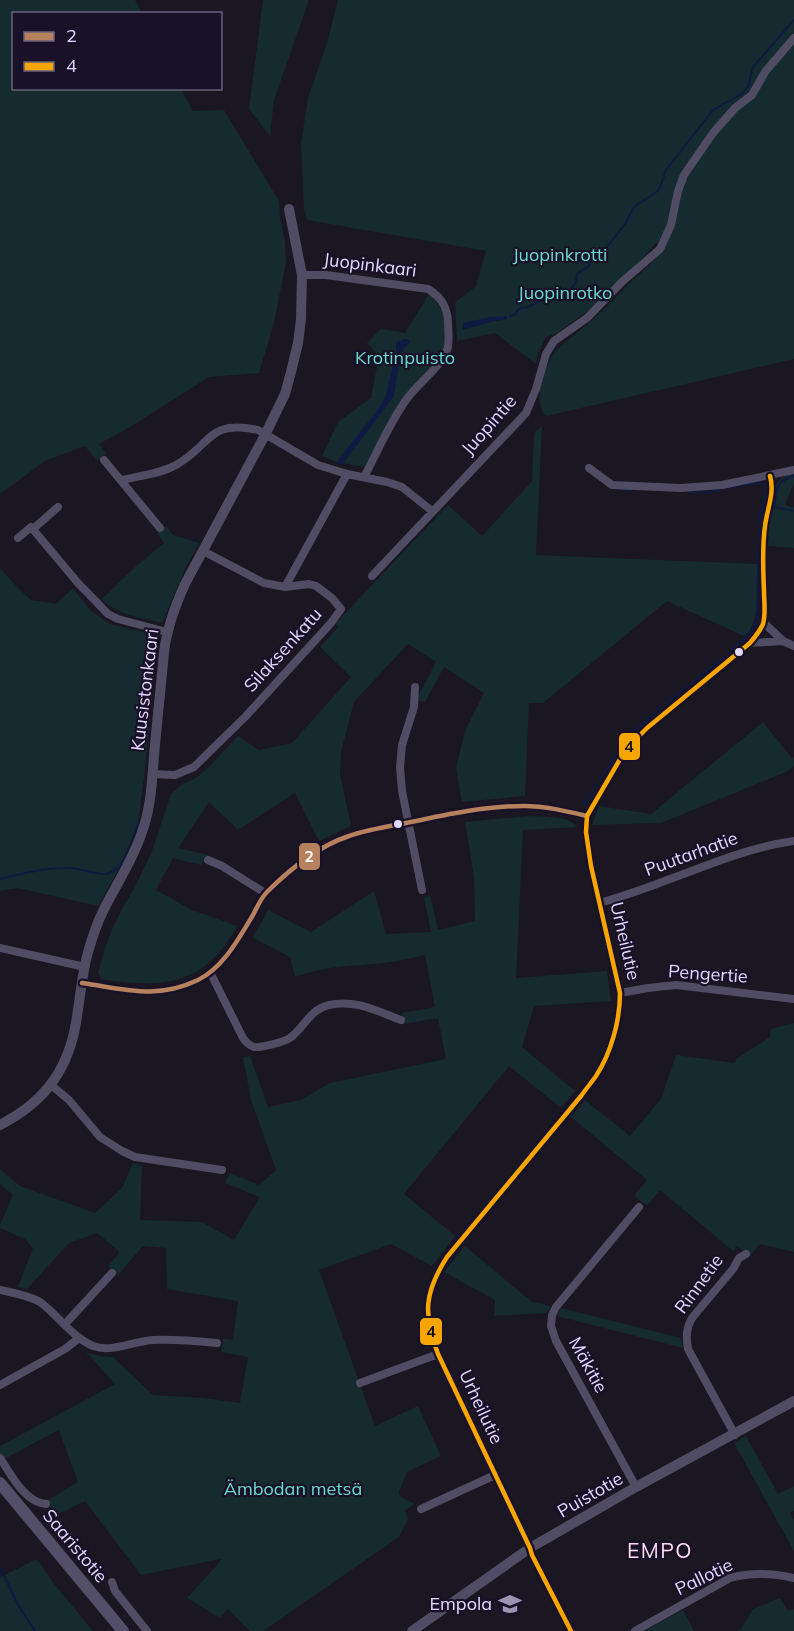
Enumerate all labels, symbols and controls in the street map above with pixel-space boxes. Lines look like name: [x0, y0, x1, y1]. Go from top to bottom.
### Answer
legend: [12, 12, 222, 90]
text: 2: [66, 24, 77, 47]
text: 4: [66, 54, 77, 77]
park label: Juopinkrotti: [513, 243, 607, 266]
street label: Juopinkaari: [322, 247, 418, 282]
park label: Juopinrotko: [518, 281, 612, 304]
park label: Krotinpuisto: [355, 346, 455, 369]
street label: Juopintie: [456, 390, 521, 460]
street label: Silaksenkatu: [239, 603, 327, 697]
street label: Kuusistonkaari: [126, 628, 163, 752]
unlabelled marker: [733, 646, 745, 658]
line badge: 4: [618, 732, 641, 761]
text: 4: [624, 736, 634, 756]
unlabelled marker: [392, 818, 404, 830]
street label: Puutarhatie: [641, 826, 741, 881]
line badge: 2: [298, 842, 321, 871]
text: 2: [304, 846, 314, 866]
street label: Urheilutie: [605, 900, 646, 982]
street label: Pengertie: [667, 959, 749, 988]
street label: Rinnetie: [669, 1249, 728, 1318]
line badge: 4: [419, 1317, 443, 1346]
text: 4: [426, 1321, 436, 1341]
street label: Mäkitie: [564, 1333, 613, 1397]
street label: Urheilutie: [454, 1366, 509, 1448]
street label: Puistotie: [553, 1467, 627, 1522]
park label: Ämbodan metsä: [224, 1477, 362, 1500]
street label: Saaristotie: [38, 1504, 113, 1587]
district label: EMPO: [627, 1537, 693, 1563]
street label: Pallotie: [671, 1553, 736, 1600]
school or university icon: Empola: [497, 1591, 523, 1617]
place label: Empola: [429, 1592, 492, 1615]

